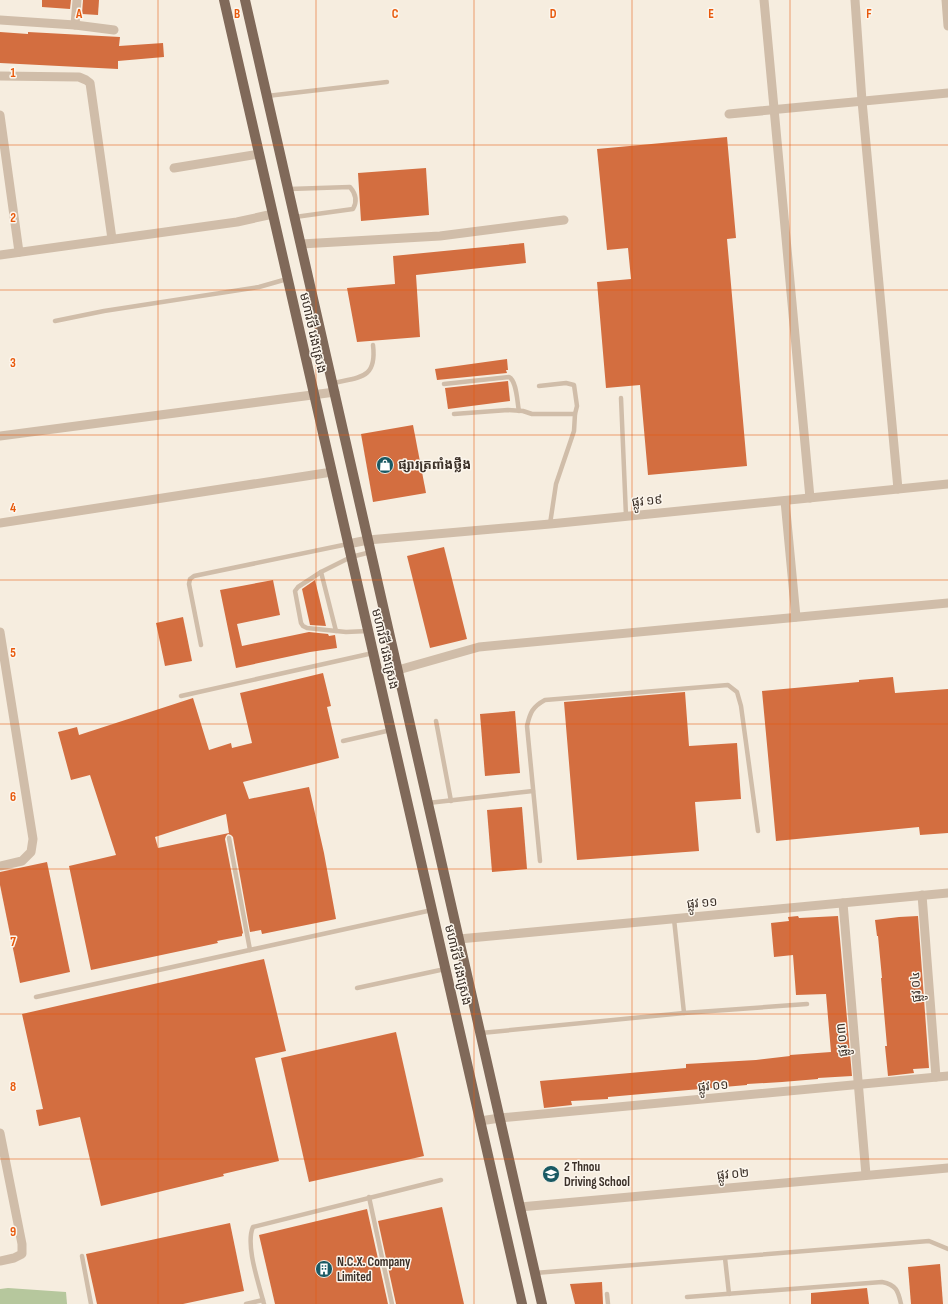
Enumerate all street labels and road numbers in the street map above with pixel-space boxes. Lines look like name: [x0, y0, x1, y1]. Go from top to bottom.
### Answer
street label: មហាវិថី វេងស្រេង: [296, 291, 331, 375]
street label: ផ្លូវ ១៩: [631, 491, 664, 513]
street label: មហាវិថី វេងស្រេង: [368, 607, 403, 691]
street label: ផ្លូវ ១១: [686, 894, 718, 915]
street label: មហាវិថី វេងស្រេង: [441, 923, 476, 1007]
street label: ផ្លូវ ០៤: [907, 971, 928, 1003]
street label: ផ្លូវ ០៣: [833, 1022, 854, 1058]
street label: ផ្លូវ ០១: [697, 1077, 729, 1098]
street label: ផ្លូវ ០២: [716, 1165, 750, 1186]

